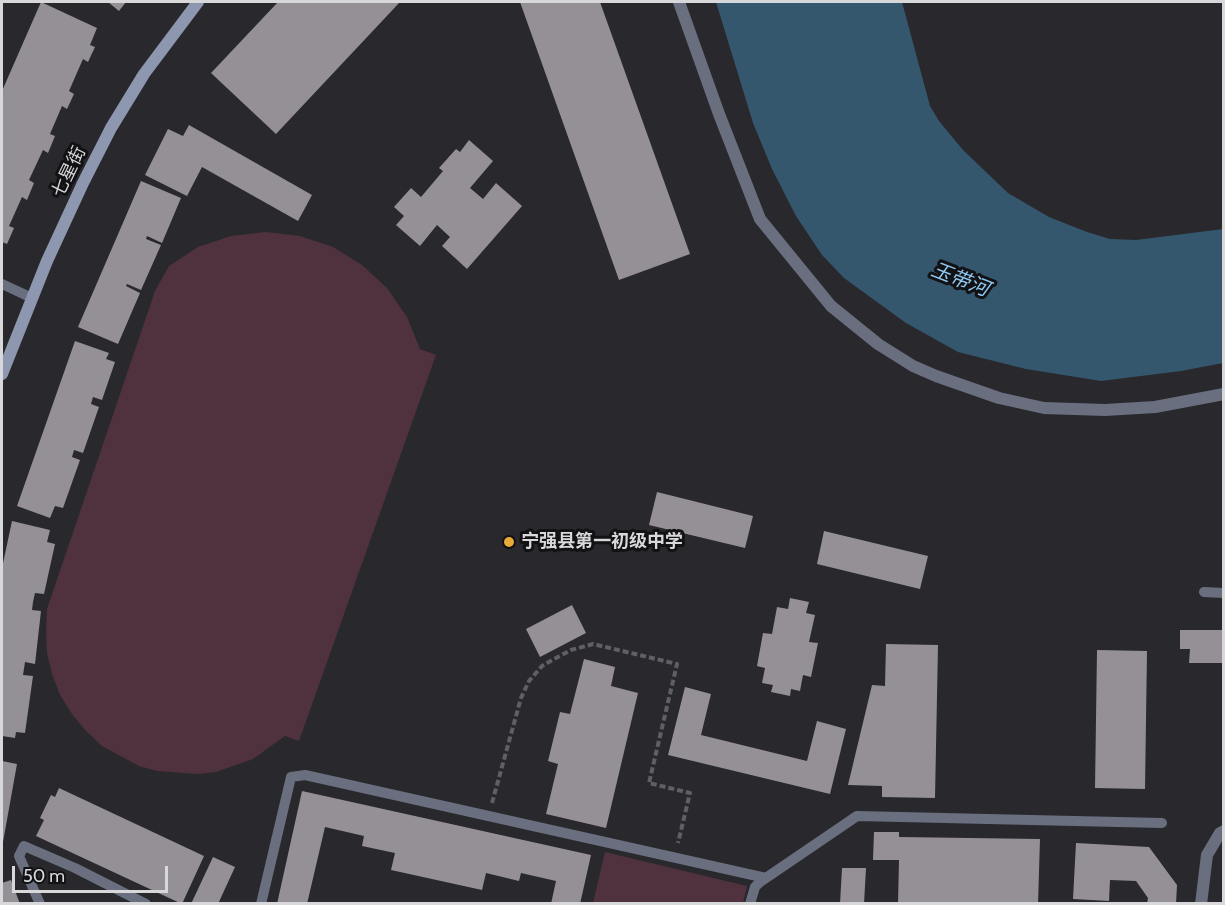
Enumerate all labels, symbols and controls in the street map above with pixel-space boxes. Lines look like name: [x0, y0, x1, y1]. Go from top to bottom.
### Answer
street label: 七星街: [47, 143, 91, 201]
water label: 玉带河: [928, 258, 992, 302]
place label: 宁强县第一初级中学: [521, 531, 683, 553]
marker: 宁强县第一初级中学: [502, 535, 516, 549]
scale bar: [15, 854, 171, 892]
text: 50 m: [23, 865, 65, 887]

